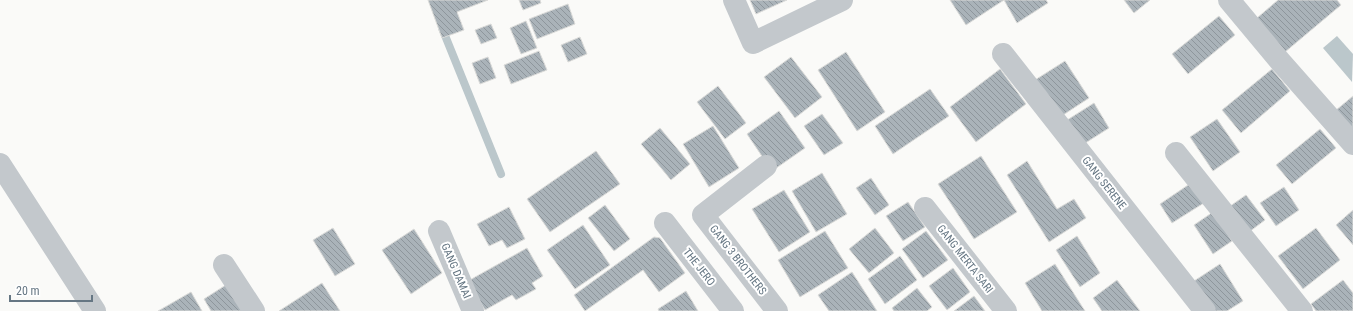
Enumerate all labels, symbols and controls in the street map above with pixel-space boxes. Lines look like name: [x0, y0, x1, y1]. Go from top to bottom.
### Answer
street label: GANG SERENE: [1079, 154, 1129, 212]
street label: GANG MERTA SARI: [934, 222, 996, 296]
street label: GANG 3 BROTHERS: [707, 223, 769, 298]
street label: GANG DAMAI: [439, 241, 473, 301]
street label: THE JERO: [680, 246, 718, 288]
scale bar: [10, 277, 92, 303]
text: 20 m: [16, 284, 40, 298]

